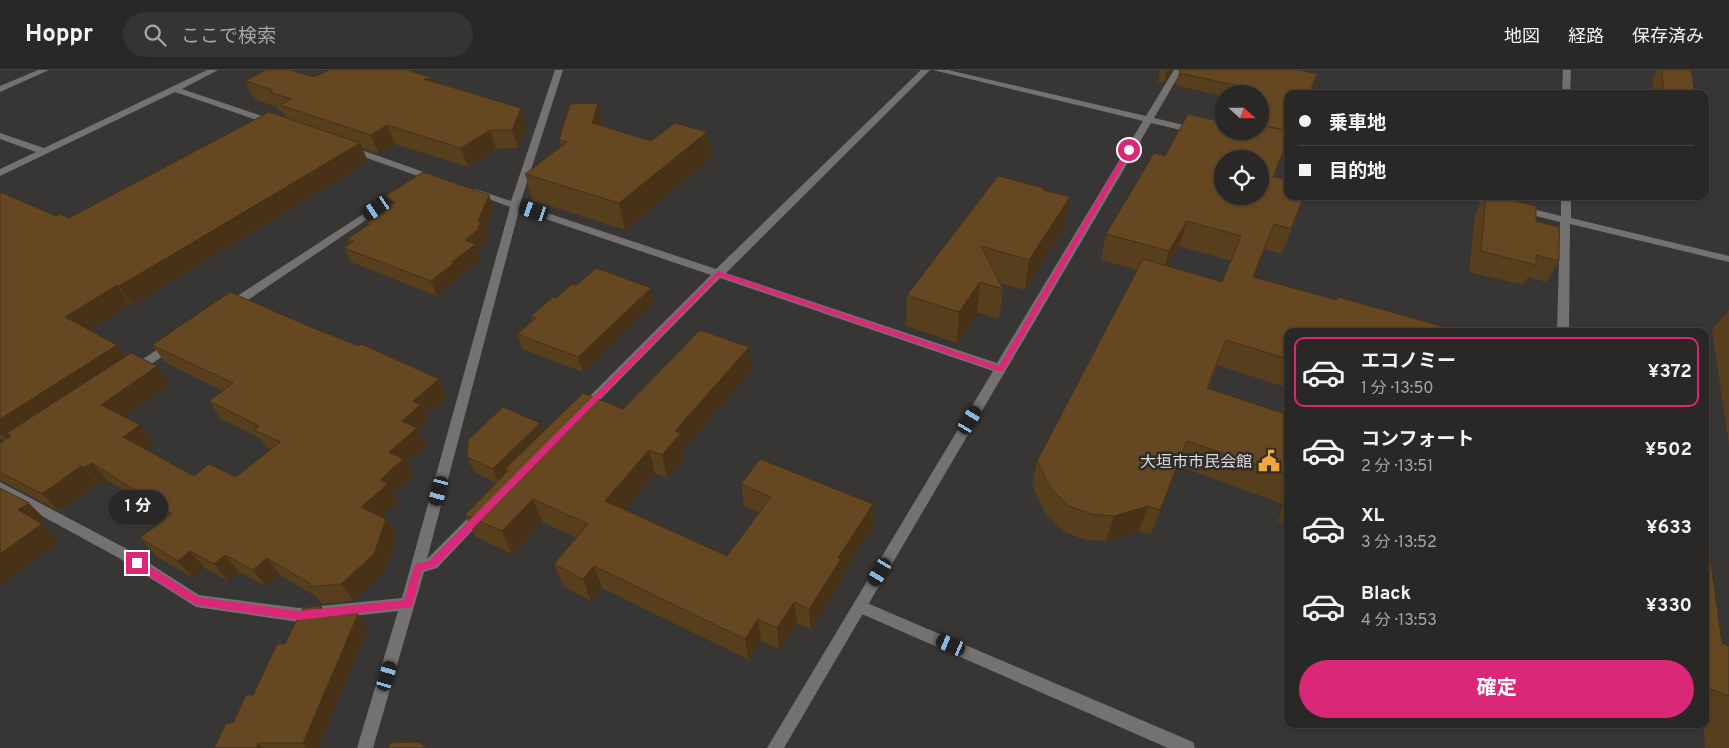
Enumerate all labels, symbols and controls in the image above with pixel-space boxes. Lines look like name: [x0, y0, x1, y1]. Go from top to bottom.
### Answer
search box: [123, 12, 473, 57]
text: Hoppr: [25, 20, 93, 50]
icon: search: [141, 21, 169, 49]
text: ここで検索: [181, 25, 276, 49]
text: 地図: [1504, 26, 1540, 49]
text: 経路: [1568, 26, 1604, 49]
text: 保存済み: [1632, 26, 1704, 49]
north arrow: [1214, 85, 1269, 140]
map controls: [1214, 85, 1269, 205]
text: 乗車地: [1329, 112, 1386, 136]
route start: [1118, 139, 1140, 161]
button: locate: [1214, 150, 1269, 205]
text: 目的地: [1329, 160, 1386, 184]
car: [360, 193, 393, 223]
car: [517, 199, 550, 223]
icon: car: [1301, 350, 1346, 395]
text: エコノミー: [1361, 350, 1456, 374]
text: ¥372: [1648, 360, 1692, 384]
text: 1 分 · 13:50: [1361, 379, 1434, 399]
car: [955, 403, 984, 437]
icon: car: [1301, 428, 1346, 473]
text: コンフォート: [1361, 428, 1474, 452]
text: ¥502: [1645, 438, 1692, 462]
public building icon: 大垣市市民会館: [1256, 448, 1282, 474]
place label: 大垣市市民会館: [1140, 453, 1252, 473]
text: 2 分 · 13:51: [1361, 457, 1433, 477]
car: [427, 475, 450, 507]
callout: 1 分: [107, 490, 167, 526]
text: 1 分: [125, 497, 151, 517]
text: XL: [1361, 504, 1384, 528]
icon: car: [1301, 506, 1346, 551]
text: ¥633: [1646, 516, 1692, 540]
text: 3 分 · 13:52: [1361, 533, 1437, 553]
route end: [126, 552, 148, 574]
car: [865, 555, 894, 589]
text: Black: [1361, 582, 1411, 606]
icon: car: [1301, 584, 1346, 629]
text: ¥330: [1645, 594, 1692, 618]
text: 4 分 · 13:53: [1361, 611, 1437, 631]
car: [934, 632, 967, 658]
car: [375, 659, 398, 693]
button: 確定: [1299, 660, 1694, 718]

